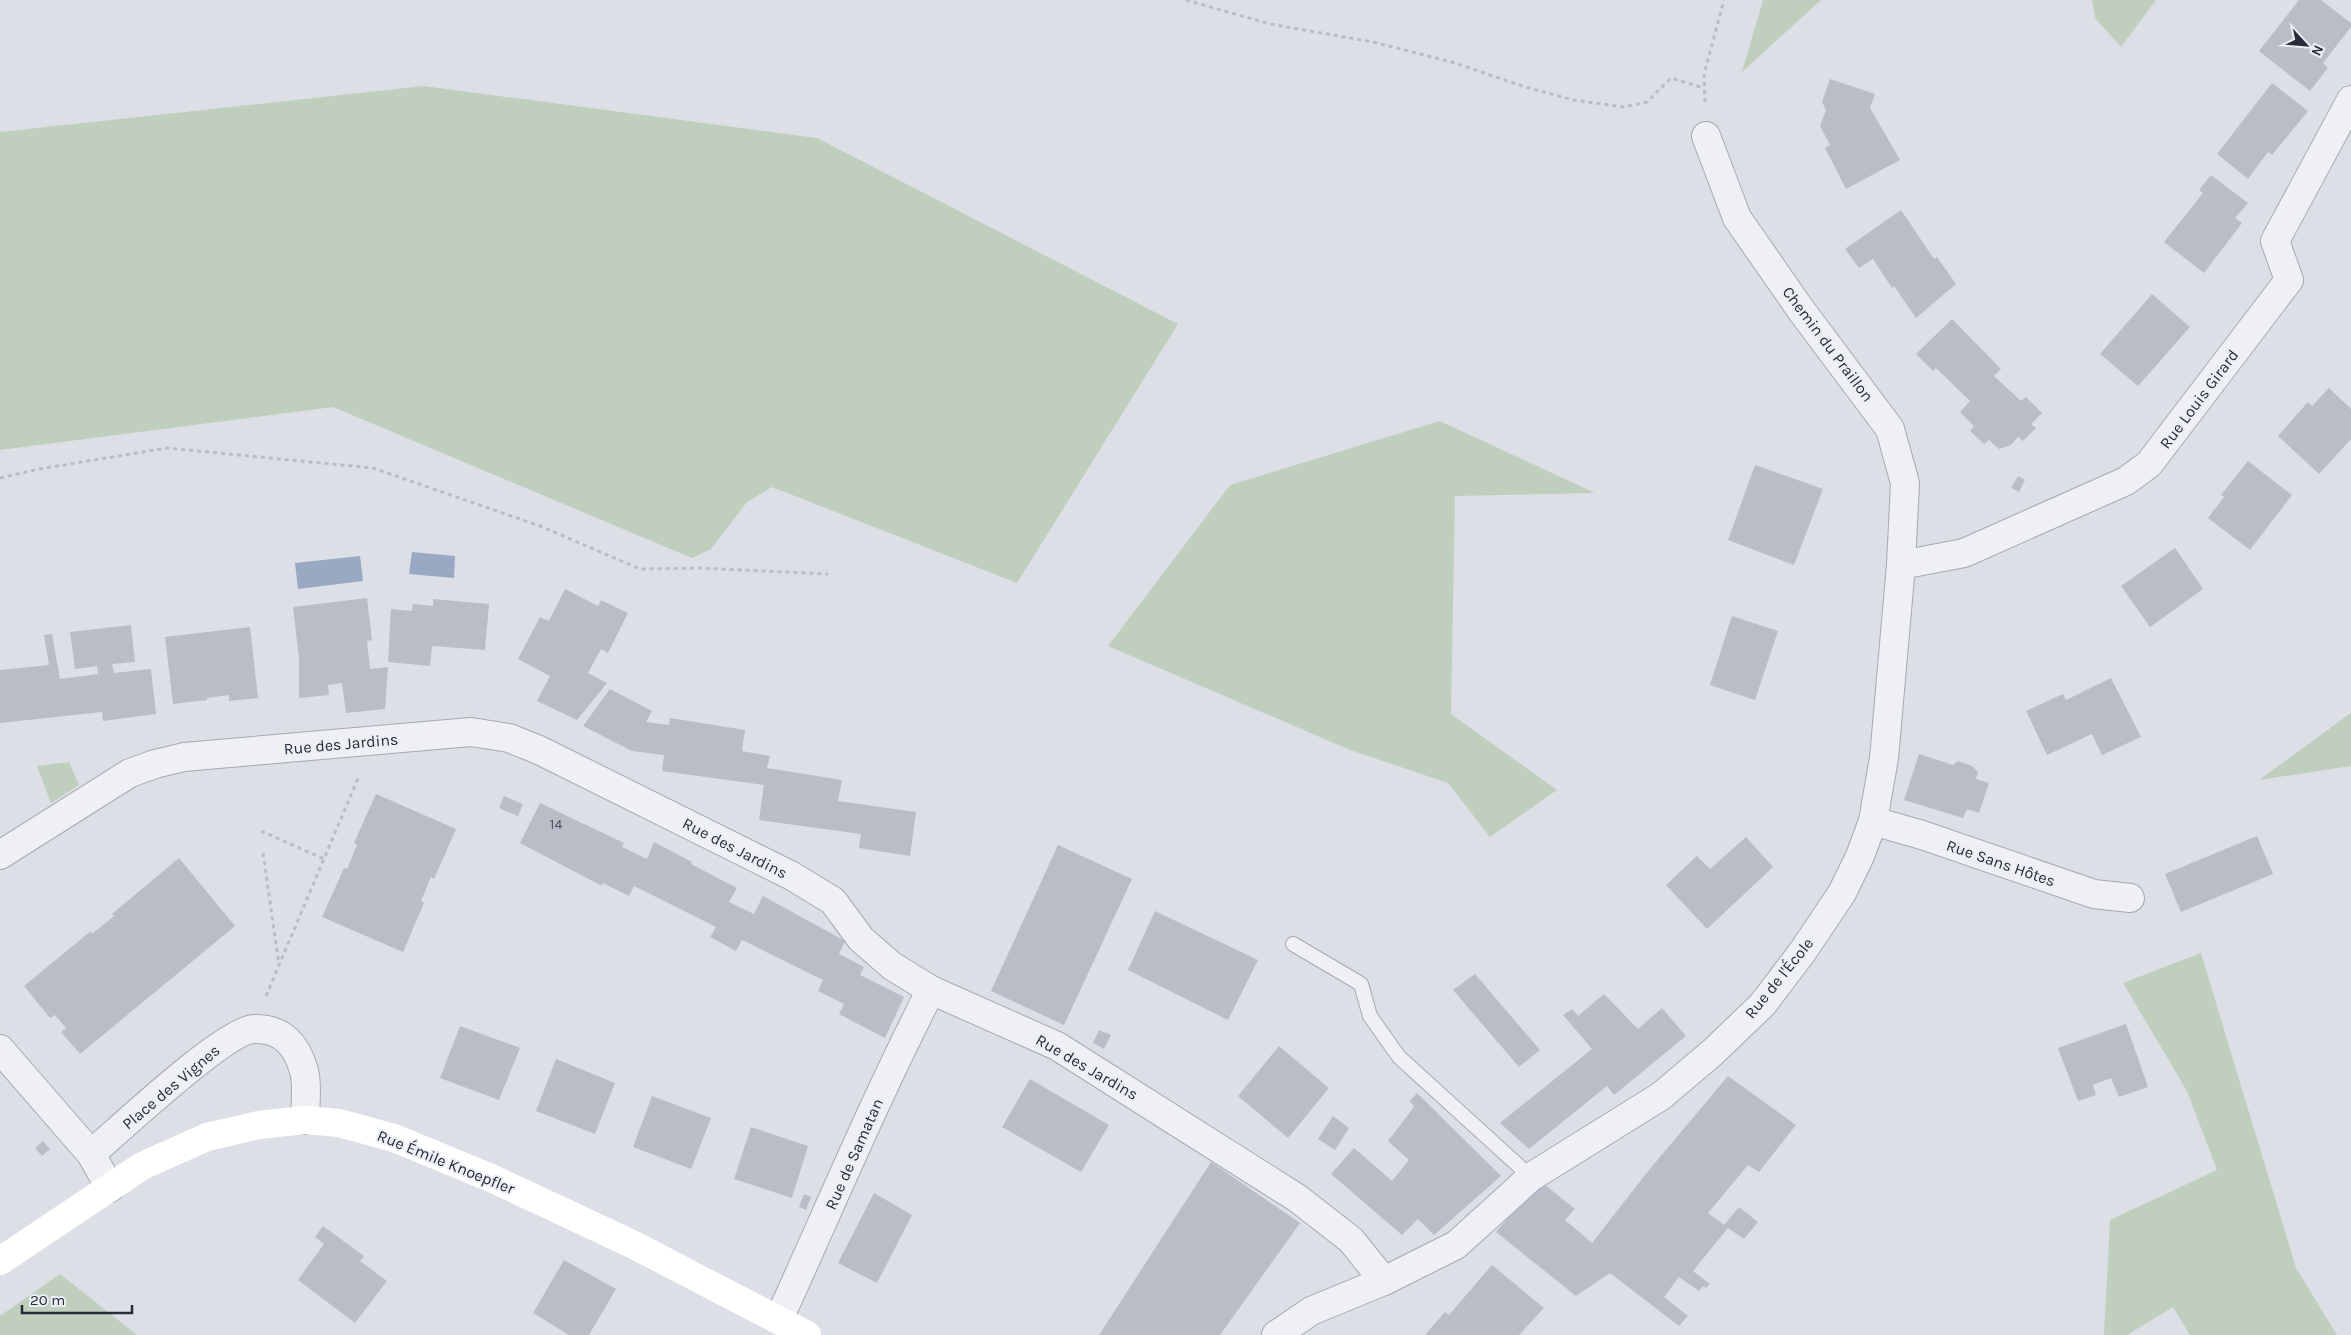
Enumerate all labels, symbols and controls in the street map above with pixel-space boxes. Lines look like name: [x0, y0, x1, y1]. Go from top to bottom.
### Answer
north arrow: [2281, 20, 2331, 70]
text: N: [2307, 42, 2327, 59]
street label: Chemin du Praillon: [1778, 283, 1878, 405]
street label: Rue Louis Girard: [2156, 346, 2242, 452]
street label: Rue des Jardins: [283, 730, 399, 758]
street label: Rue des Jardins: [680, 813, 790, 883]
house number: 14: [550, 816, 562, 833]
street label: Rue Sans Hôtes: [1944, 835, 2058, 891]
street label: Rue de l'École: [1741, 934, 1817, 1022]
street label: Rue des Jardins: [1033, 1030, 1141, 1104]
street label: Place des Vignes: [118, 1041, 224, 1133]
street label: Rue de Samatan: [821, 1095, 887, 1213]
street label: Rue Émile Knoepfler: [375, 1126, 518, 1198]
scale bar: [22, 1282, 132, 1314]
text: 20 m: [30, 1291, 65, 1309]

